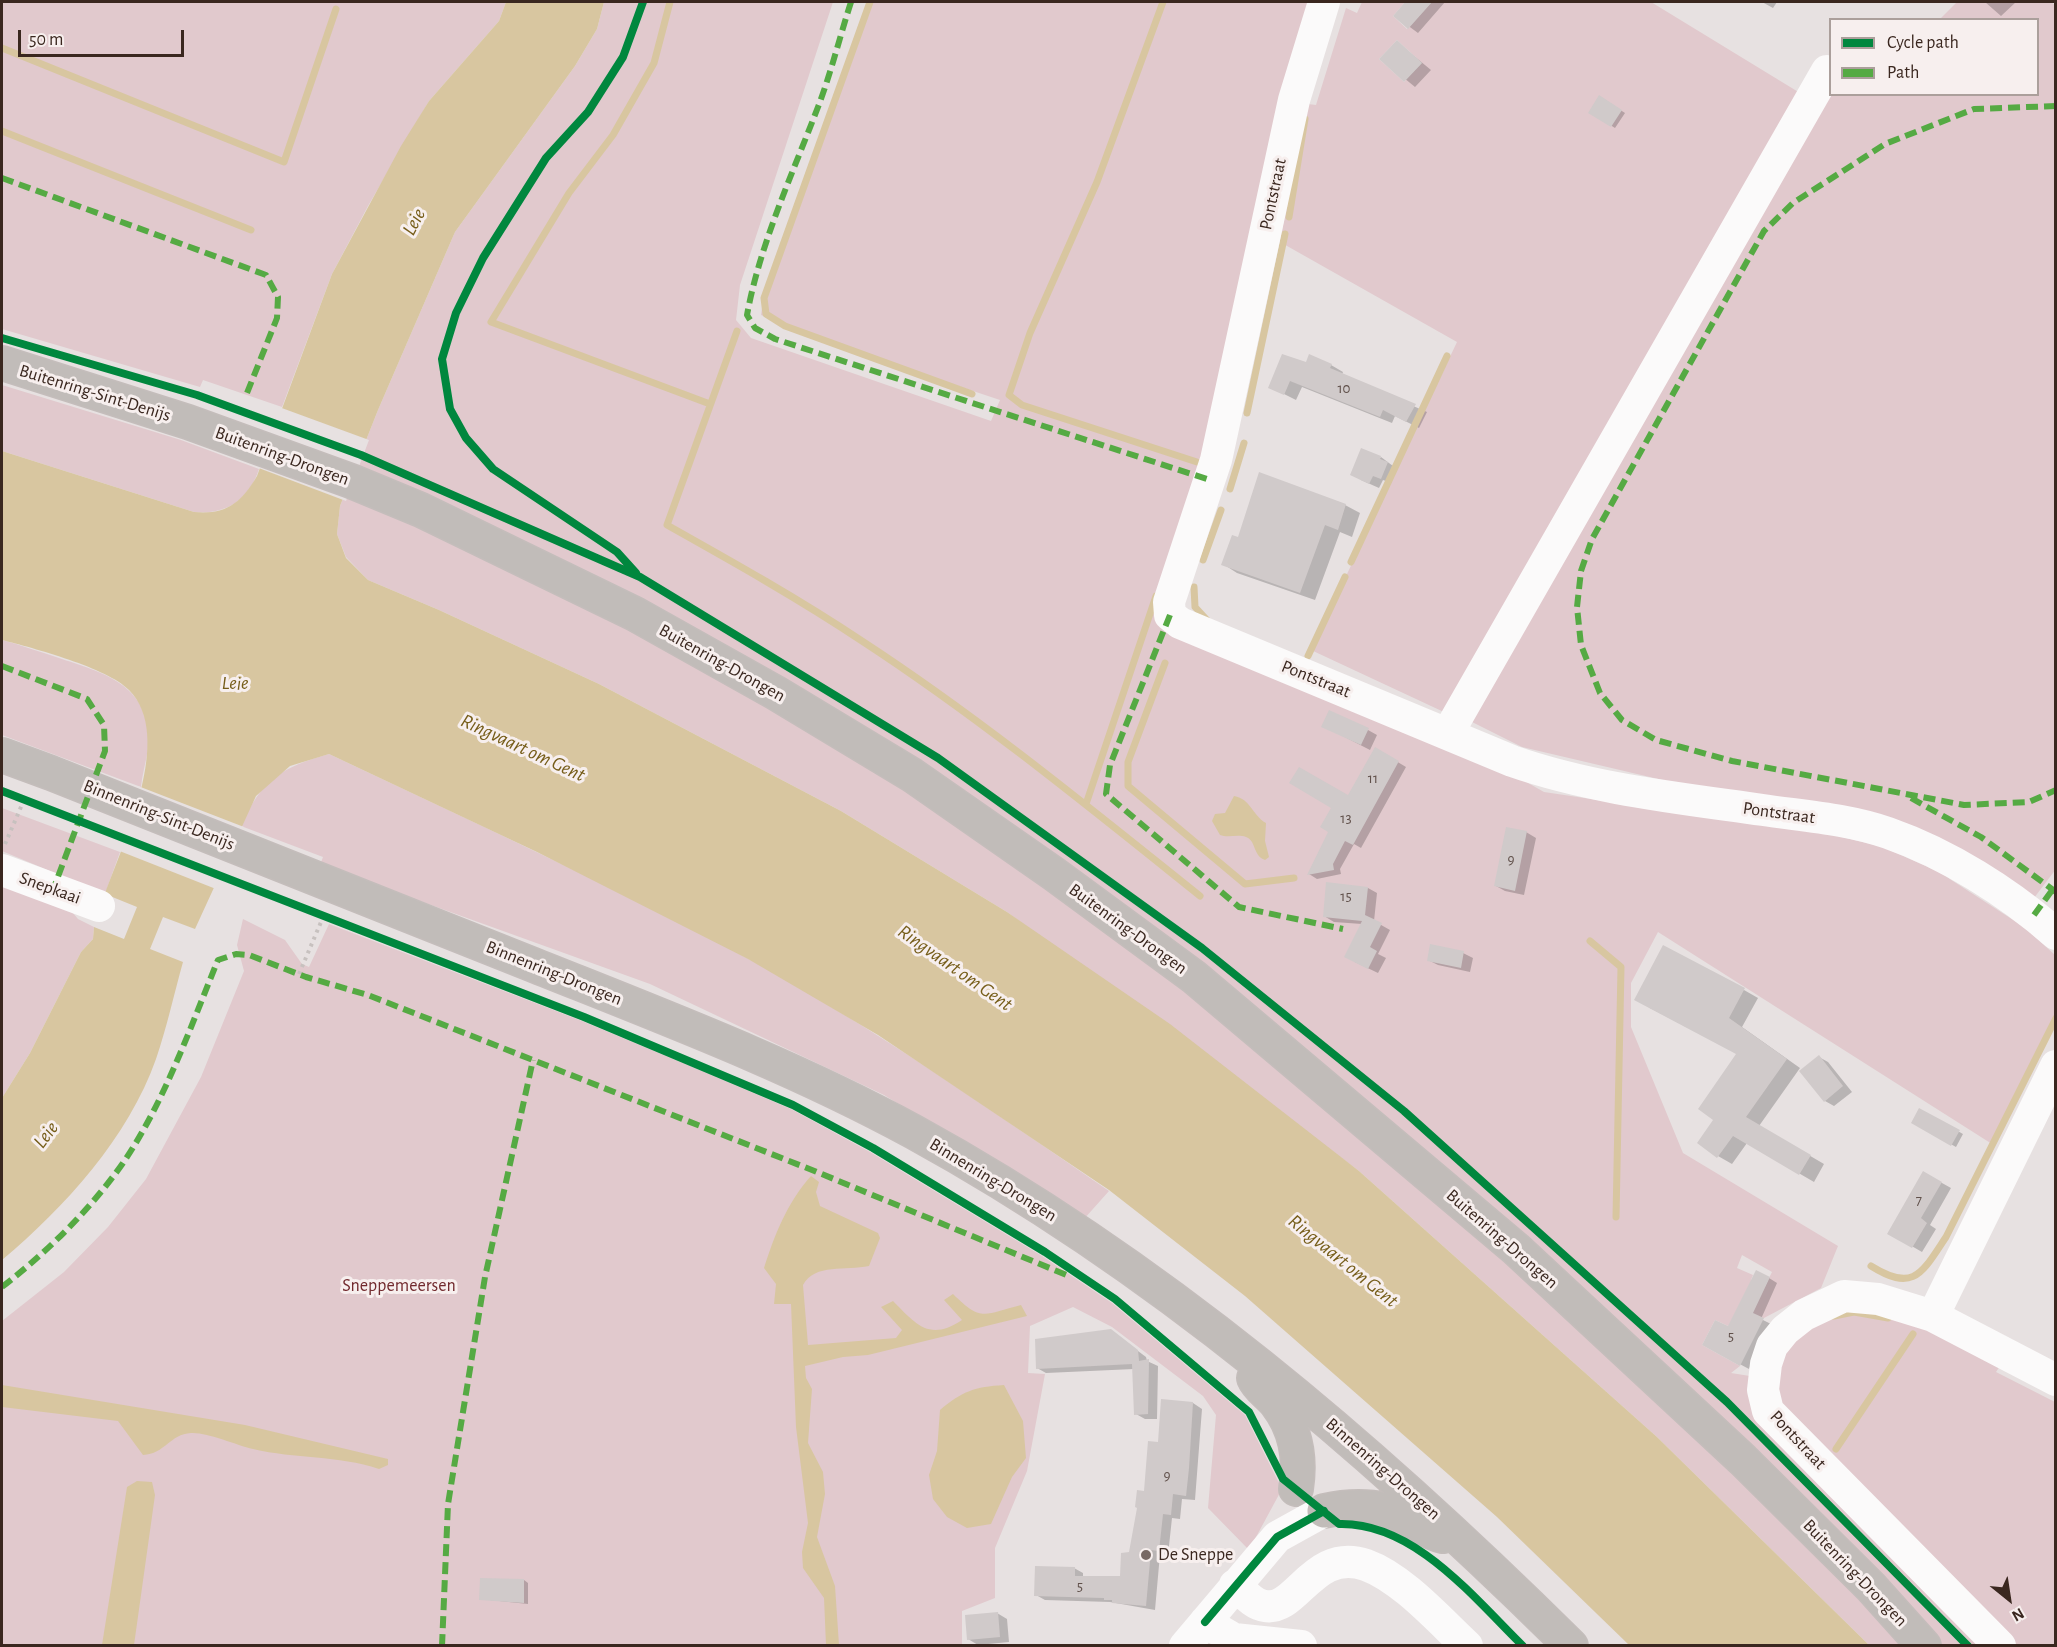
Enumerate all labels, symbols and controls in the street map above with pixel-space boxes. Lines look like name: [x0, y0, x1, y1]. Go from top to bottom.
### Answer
scale bar: [21, 18, 188, 56]
legend: [1829, 18, 2039, 96]
text: 50 m: [29, 31, 63, 49]
text: Cycle path: [1887, 34, 1959, 52]
text: Path: [1887, 64, 1919, 82]
street label: Pontstraat: [1255, 156, 1291, 232]
water label: Leie: [397, 204, 431, 240]
street label: Buitenring-Sint-Denijs: [17, 360, 173, 426]
house number: 10: [1337, 379, 1351, 397]
street label: Buitenring-Drongen: [212, 422, 352, 490]
street label: Buitenring-Drongen: [655, 619, 789, 707]
street label: Pontstraat: [1278, 655, 1354, 703]
water label: Leie: [221, 671, 249, 695]
water label: Ringvaart om Gent: [457, 709, 589, 787]
house number: 11: [1368, 769, 1378, 787]
street label: Binnenring-Sint-Denijs: [80, 775, 238, 855]
street label: Pontstraat: [1741, 797, 1817, 829]
house number: 13: [1340, 809, 1352, 827]
house number: 9: [1507, 850, 1515, 868]
street label: Snepkaai: [16, 867, 84, 909]
street label: Buitenring-Drongen: [1065, 879, 1191, 979]
house number: 15: [1340, 887, 1352, 905]
water label: Ringvaart om Gent: [893, 920, 1017, 1016]
street label: Binnenring-Drongen: [483, 936, 625, 1010]
water label: Leie: [28, 1117, 64, 1153]
street label: Binnenring-Drongen: [925, 1133, 1061, 1227]
street label: Buitenring-Drongen: [1442, 1185, 1562, 1293]
house number: 7: [1916, 1191, 1922, 1209]
water label: Ringvaart om Gent: [1283, 1209, 1403, 1313]
park label: Sneppemeersen: [342, 1275, 456, 1297]
house number: 5: [1728, 1327, 1734, 1345]
street label: Pontstraat: [1765, 1406, 1831, 1474]
street label: Binnenring-Drongen: [1321, 1413, 1445, 1525]
house number: 9: [1163, 1466, 1171, 1484]
street label: Buitenring-Drongen: [1798, 1515, 1912, 1631]
place label: De Sneppe: [1158, 1544, 1233, 1566]
marker: De Sneppe: [1139, 1548, 1153, 1562]
north arrow: [1979, 1569, 2039, 1629]
house number: 5: [1077, 1577, 1083, 1595]
text: N: [2009, 1605, 2027, 1624]

